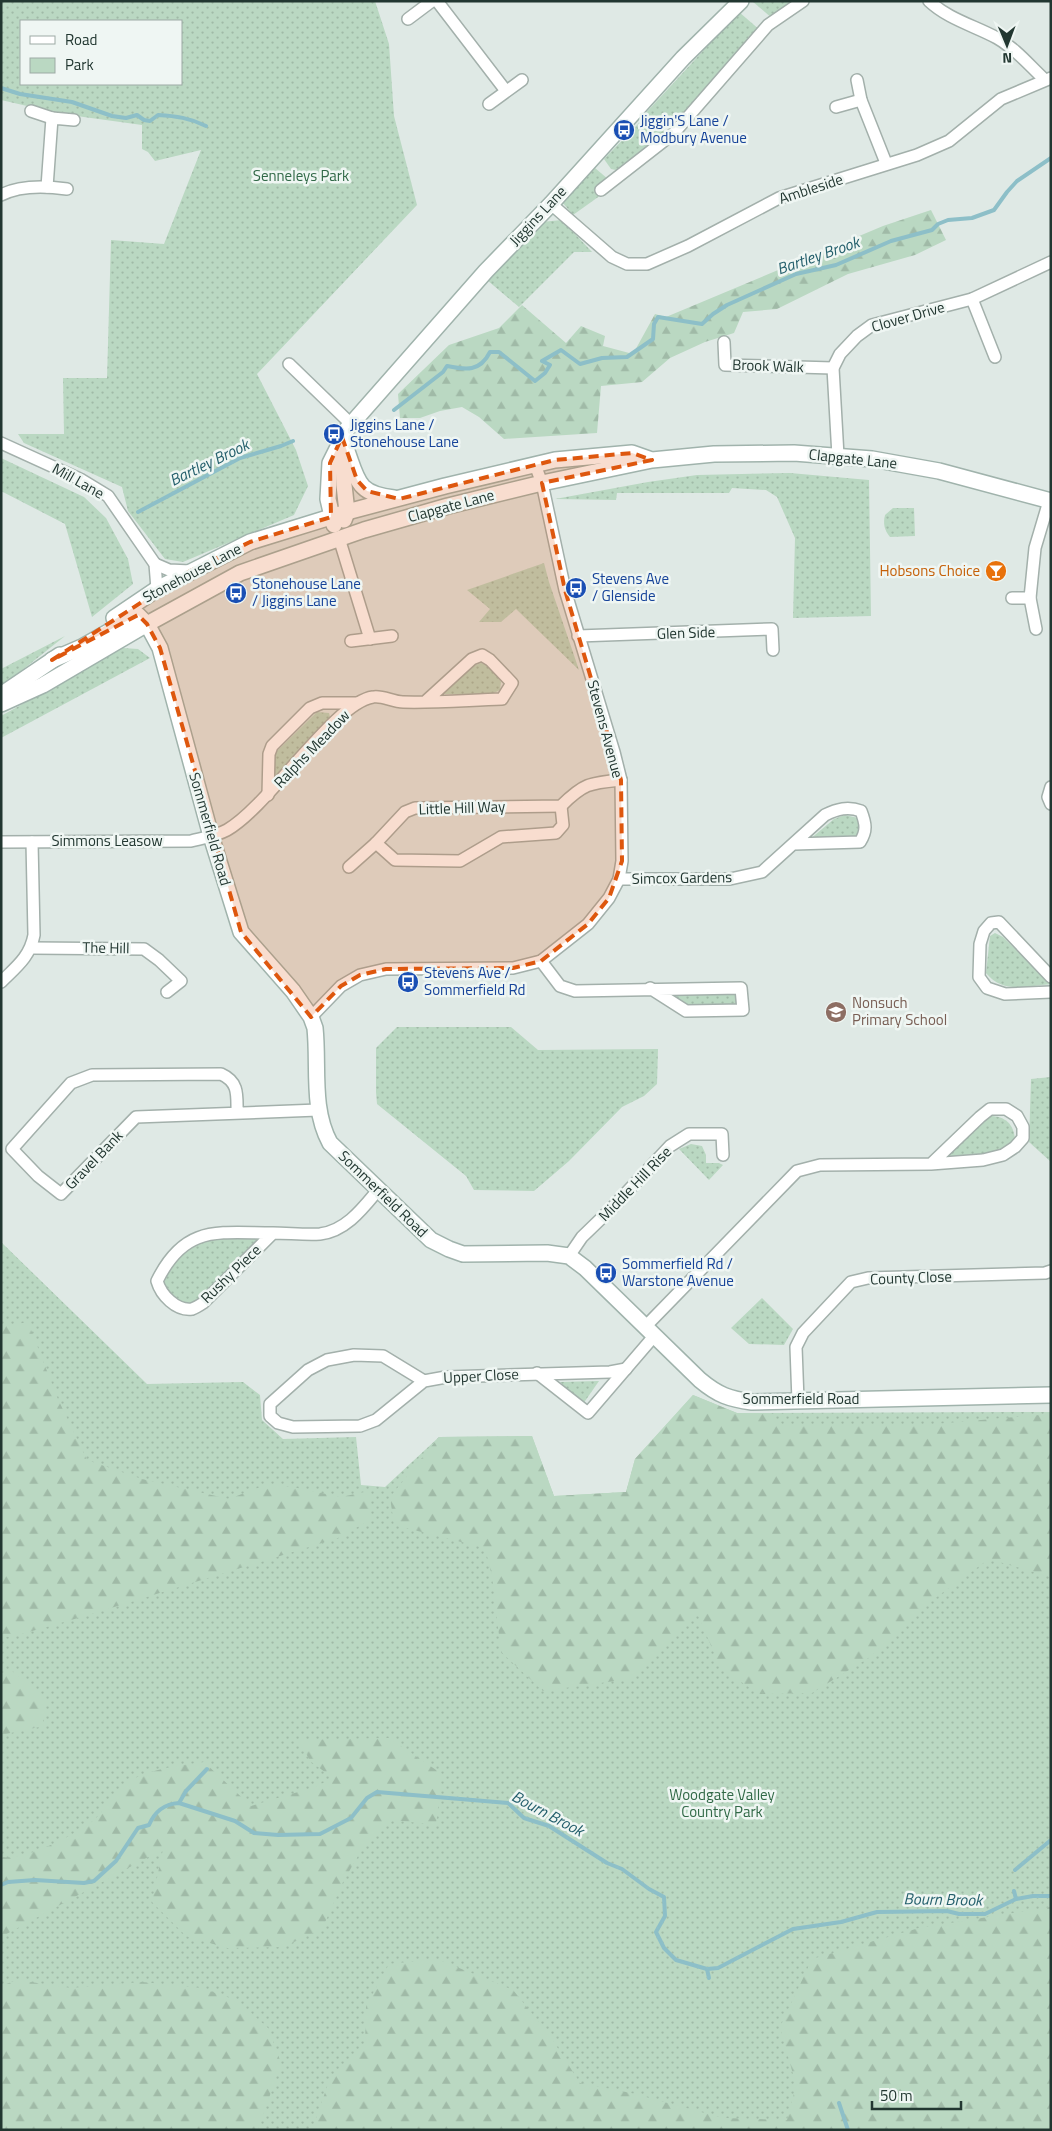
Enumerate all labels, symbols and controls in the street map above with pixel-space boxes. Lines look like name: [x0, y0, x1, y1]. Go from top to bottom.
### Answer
legend: [20, 20, 182, 85]
north arrow: [982, 20, 1032, 70]
text: Road: [65, 28, 97, 51]
text: N: [1002, 48, 1012, 69]
text: Park: [65, 53, 94, 76]
place label: Jiggin'S Lane / Modbury Avenue: [640, 109, 747, 149]
bus stop icon: Jiggin'S Lane / Modbury Avenue: [612, 118, 636, 142]
park label: Senneleys Park: [253, 164, 349, 187]
street label: Ambleside: [776, 167, 846, 210]
street label: Jiggins Lane: [504, 180, 572, 251]
water label: Bartley Brook: [773, 229, 864, 280]
street label: Clover Drive: [868, 295, 947, 338]
street label: Brook Walk: [732, 353, 804, 378]
place label: Jiggins Lane / Stonehouse Lane: [350, 413, 459, 453]
bus stop icon: Jiggins Lane / Stonehouse Lane: [322, 422, 346, 446]
water label: Bartley Brook: [165, 432, 255, 492]
street label: Clapgate Lane: [808, 442, 898, 475]
street label: Mill Lane: [48, 457, 109, 504]
street label: Clapgate Lane: [405, 483, 497, 528]
street label: Stonehouse Lane: [138, 537, 245, 608]
place label: Hobsons Choice: [879, 559, 980, 582]
bar icon: Hobsons Choice: [984, 559, 1008, 583]
place label: Stevens Ave / Glenside: [592, 567, 669, 607]
place label: Stonehouse Lane / Jiggins Lane: [252, 572, 361, 612]
bus stop icon: Stevens Ave / Glenside: [564, 576, 588, 600]
bus stop icon: Stonehouse Lane / Jiggins Lane: [224, 581, 248, 605]
street label: Glen Side: [656, 620, 716, 645]
street label: Stevens Avenue: [581, 677, 630, 780]
street label: Ralphs Meadow: [268, 704, 355, 793]
street label: Sommerfield Road: [183, 770, 238, 888]
street label: Little Hill Way: [418, 794, 506, 821]
street label: Simmons Leasow: [51, 829, 163, 852]
street label: Simcox Gardens: [632, 865, 732, 890]
street label: The Hill: [82, 936, 130, 959]
place label: Stevens Ave / Sommerfield Rd: [424, 961, 525, 1001]
bus stop icon: Stevens Ave / Sommerfield Rd: [396, 970, 420, 994]
place label: Nonsuch Primary School: [852, 991, 947, 1031]
school or university icon: Nonsuch Primary School: [824, 1000, 848, 1024]
street label: Gravel Bank: [59, 1125, 128, 1195]
street label: Middle Hill Rise: [593, 1141, 677, 1226]
street label: Sommerfield Road: [333, 1145, 433, 1243]
street label: Rushy Piece: [195, 1239, 266, 1308]
place label: Sommerfield Rd / Warstone Avenue: [622, 1252, 734, 1292]
bus stop icon: Sommerfield Rd / Warstone Avenue: [594, 1261, 618, 1285]
street label: County Close: [870, 1265, 952, 1290]
street label: Upper Close: [443, 1362, 519, 1389]
street label: Sommerfield Road: [743, 1387, 859, 1410]
park label: Woodgate Valley Country Park: [669, 1783, 775, 1823]
water label: Bourn Brook: [508, 1784, 590, 1843]
water label: Bourn Brook: [903, 1886, 984, 1912]
scale bar: [872, 2078, 961, 2110]
text: 50 m: [880, 2084, 913, 2107]

